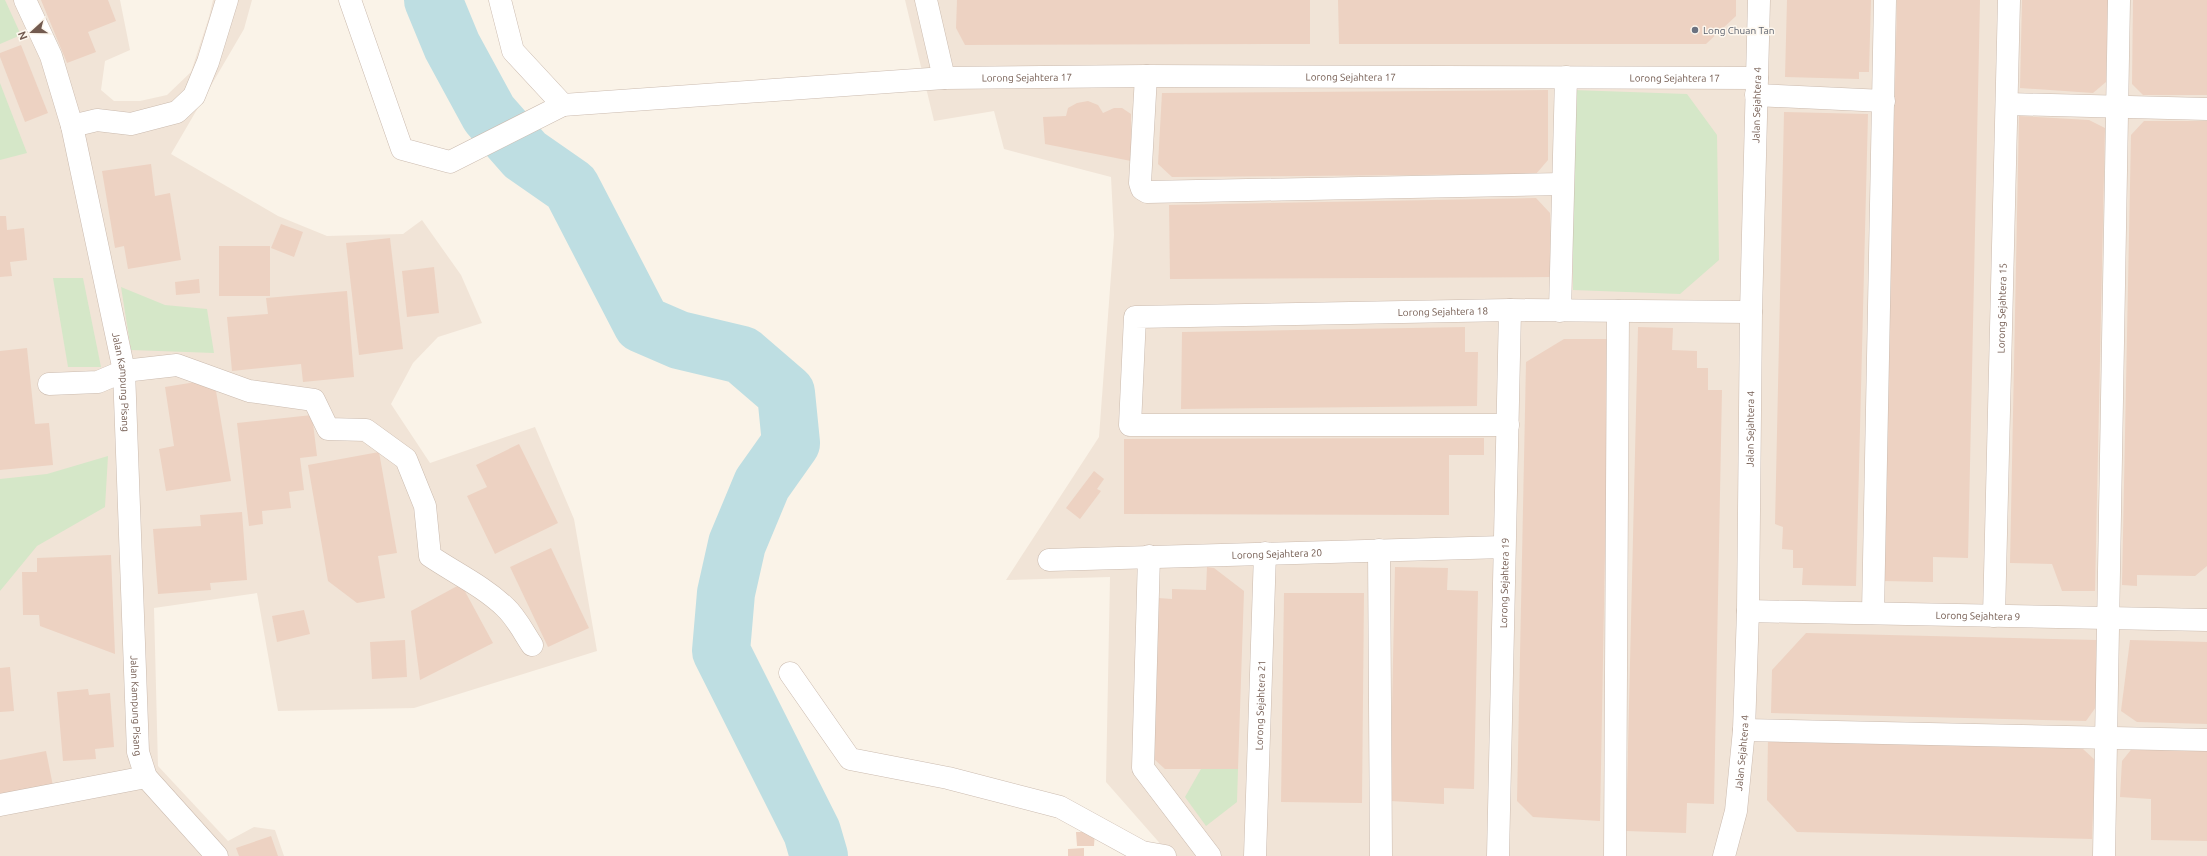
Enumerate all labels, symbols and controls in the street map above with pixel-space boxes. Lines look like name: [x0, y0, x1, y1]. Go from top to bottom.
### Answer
north arrow: [12, 12, 52, 52]
marker: Long Chuan Tan: [1690, 25, 1700, 35]
place label: Long Chuan Tan: [1703, 25, 1774, 36]
text: N: [16, 30, 30, 42]
street label: Jalan Sejahtera 4: [1750, 67, 1763, 143]
street label: Lorong Sejahtera 17: [982, 72, 1072, 84]
street label: Lorong Sejahtera 17: [1306, 72, 1396, 83]
street label: Lorong Sejahtera 17: [1630, 73, 1720, 84]
street label: Lorong Sejahtera 15: [1995, 263, 2009, 353]
street label: Lorong Sejahtera 18: [1398, 305, 1488, 318]
street label: Jalan Kampung Pisang: [110, 331, 131, 432]
street label: Jalan Sejahtera 4: [1744, 391, 1756, 467]
street label: Lorong Sejahtera 19: [1498, 538, 1511, 628]
street label: Lorong Sejahtera 20: [1232, 547, 1323, 561]
street label: Lorong Sejahtera 9: [1935, 610, 2020, 622]
street label: Jalan Kampung Pisang: [128, 655, 144, 757]
street label: Lorong Sejahtera 21: [1253, 660, 1267, 750]
street label: Jalan Sejahtera 4: [1733, 714, 1751, 791]

